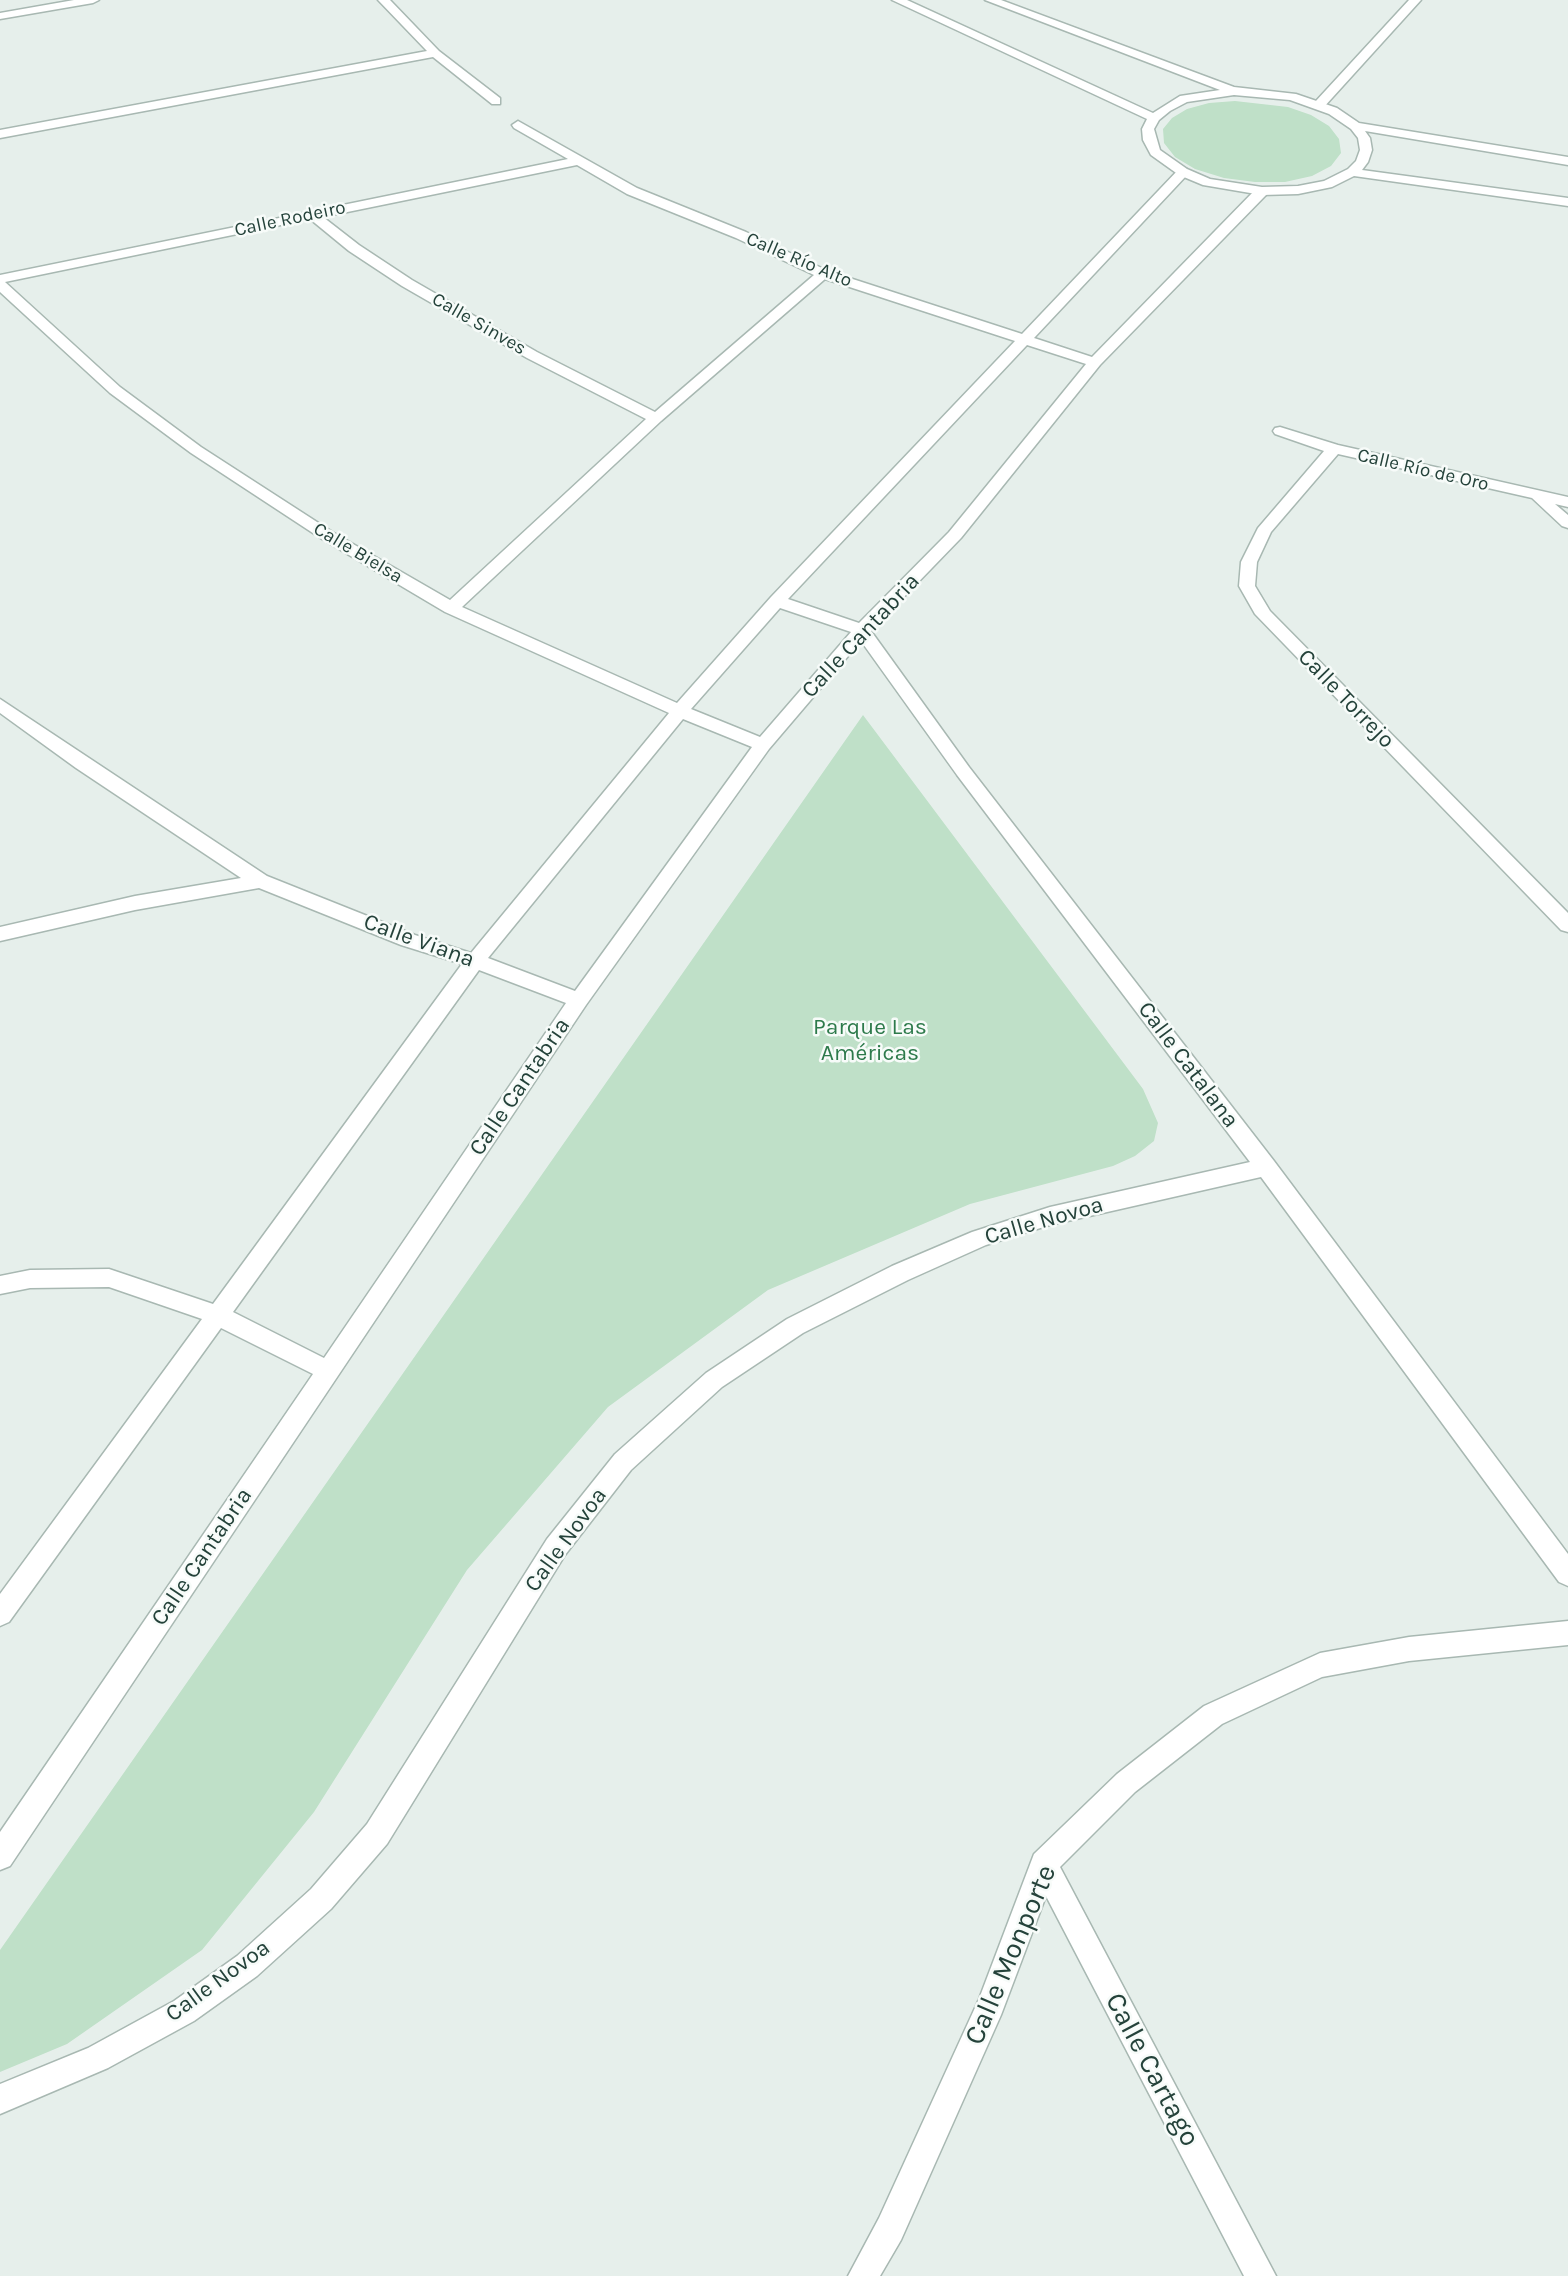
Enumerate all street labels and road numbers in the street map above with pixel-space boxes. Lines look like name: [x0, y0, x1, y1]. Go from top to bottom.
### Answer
street label: Calle Rodeiro: [232, 196, 348, 242]
street label: Calle Río Alto: [743, 227, 855, 293]
street label: Calle Sinves: [428, 288, 530, 360]
street label: Calle Río de Oro: [1355, 444, 1491, 496]
street label: Calle Bielsa: [309, 517, 407, 589]
street label: Calle Cantabria: [796, 568, 926, 704]
street label: Calle Torrejo: [1292, 644, 1400, 754]
street label: Calle Viana: [360, 908, 478, 974]
street label: Calle Catalana: [1132, 997, 1244, 1133]
street label: Calle Cantabria: [464, 1013, 576, 1161]
street label: Calle Novoa: [982, 1191, 1106, 1251]
street label: Calle Cantabria: [146, 1483, 258, 1631]
street label: Calle Novoa: [519, 1483, 613, 1597]
street label: Calle Monporte: [958, 1860, 1064, 2050]
street label: Calle Novoa: [161, 1934, 275, 2028]
street label: Calle Cartago: [1097, 1987, 1207, 2153]

